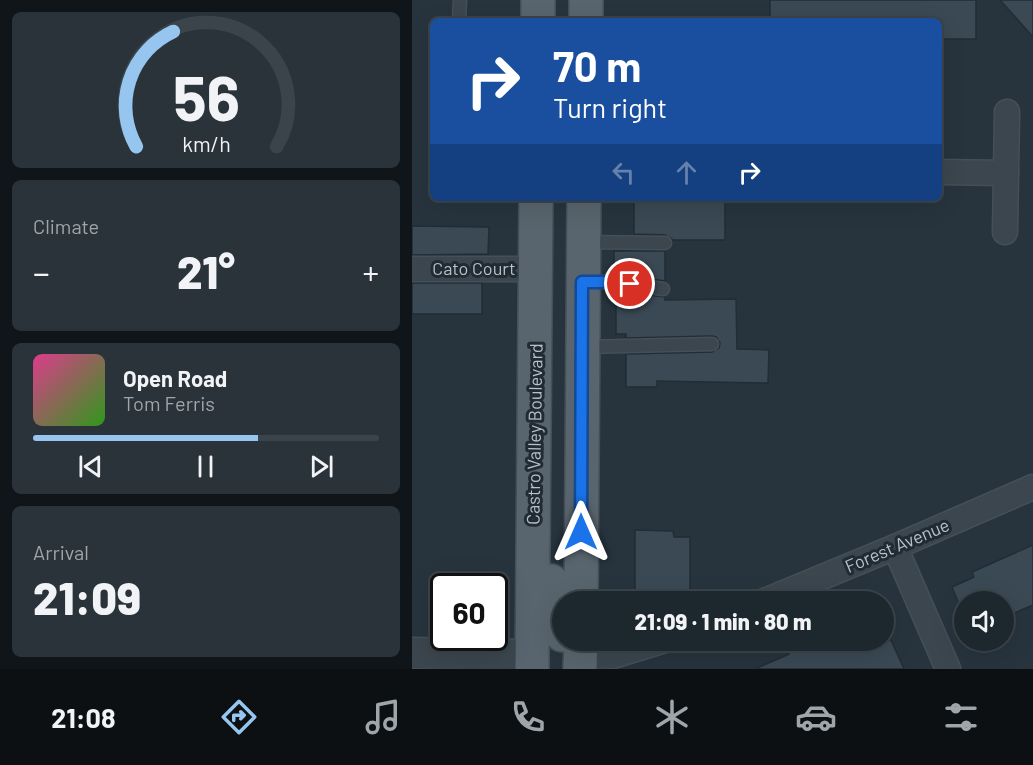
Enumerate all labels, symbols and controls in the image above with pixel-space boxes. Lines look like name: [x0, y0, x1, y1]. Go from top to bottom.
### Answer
text: 70 m: [553, 40, 641, 90]
icon: right: [454, 42, 532, 120]
text: 56: [172, 59, 240, 133]
text: Turn right: [553, 91, 667, 123]
text: km/h: [182, 131, 230, 156]
icon: left: [607, 156, 640, 189]
icon: ahead: [670, 156, 703, 189]
icon: right: [733, 156, 766, 189]
text: Climate: [33, 214, 99, 238]
text: 21°: [177, 244, 235, 298]
text: −: [33, 252, 50, 292]
text: +: [362, 252, 379, 292]
street label: Cato Court: [432, 257, 516, 279]
pin: [604, 258, 655, 309]
icon: arrive: [613, 267, 646, 300]
street label: Castro Valley Boulevard: [521, 343, 547, 525]
text: Open Road: [123, 365, 227, 391]
text: Tom Ferris: [123, 391, 215, 415]
icon: previous: [74, 450, 107, 483]
icon: pause: [189, 450, 222, 483]
icon: next: [305, 450, 338, 483]
position arrow: [549, 500, 613, 564]
street label: Forest Avenue: [842, 513, 952, 577]
text: Arrival: [33, 540, 89, 564]
text: 21:09: [33, 570, 141, 624]
speed limit sign: 60: [430, 573, 508, 651]
map controls: [954, 591, 1014, 651]
button: sound: [954, 591, 1014, 651]
text: 21:09 · 1 min · 80 m: [635, 608, 812, 634]
icon: directions: [218, 696, 260, 738]
icon: music: [362, 696, 404, 738]
icon: phone: [507, 696, 549, 738]
icon: climate: [651, 696, 693, 738]
icon: car: [795, 696, 837, 738]
icon: filters: [940, 696, 982, 738]
text: 21:08: [51, 701, 116, 733]

